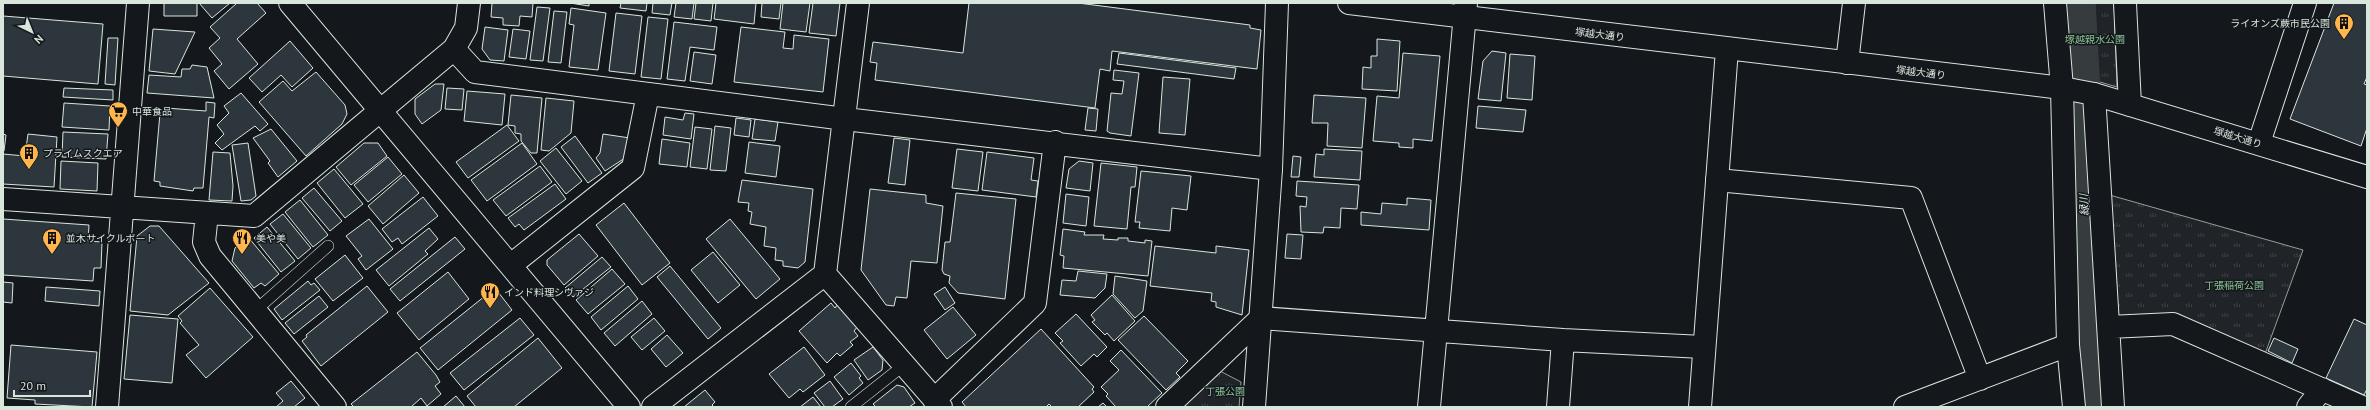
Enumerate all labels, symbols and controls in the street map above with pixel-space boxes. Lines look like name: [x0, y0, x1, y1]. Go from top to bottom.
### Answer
north arrow: [12, 12, 52, 52]
building icon: ライオンズ蕨市民公園: [2333, 12, 2355, 40]
place label: ライオンズ蕨市民公園: [2230, 17, 2330, 30]
street label: 塚越大通り: [1574, 25, 1626, 44]
text: N: [31, 32, 46, 47]
park label: 塚越親水公園: [2065, 33, 2125, 46]
street label: 塚越大通り: [1895, 63, 1947, 82]
supermarket icon: 中華食品: [107, 100, 129, 128]
place label: 中華食品: [132, 105, 172, 118]
street label: 塚越大通り: [2212, 124, 2264, 151]
building icon: プライムスクエア: [18, 142, 40, 170]
place label: プライムスクエア: [43, 147, 123, 160]
water label: 緑川: [2076, 193, 2092, 216]
building icon: 並木サイクルポート: [41, 227, 63, 255]
restaurant icon: 美や美: [231, 227, 253, 255]
place label: 並木サイクルポート: [66, 232, 156, 245]
place label: 美や美: [256, 232, 286, 245]
park label: 丁張稲荷公園: [2204, 279, 2264, 292]
restaurant icon: インド料理シヴァジ: [479, 281, 501, 309]
place label: インド料理シヴァジ: [504, 286, 594, 299]
scale bar: [14, 372, 90, 398]
text: 20 m: [20, 378, 46, 393]
park label: 丁張公園: [1205, 385, 1245, 398]

